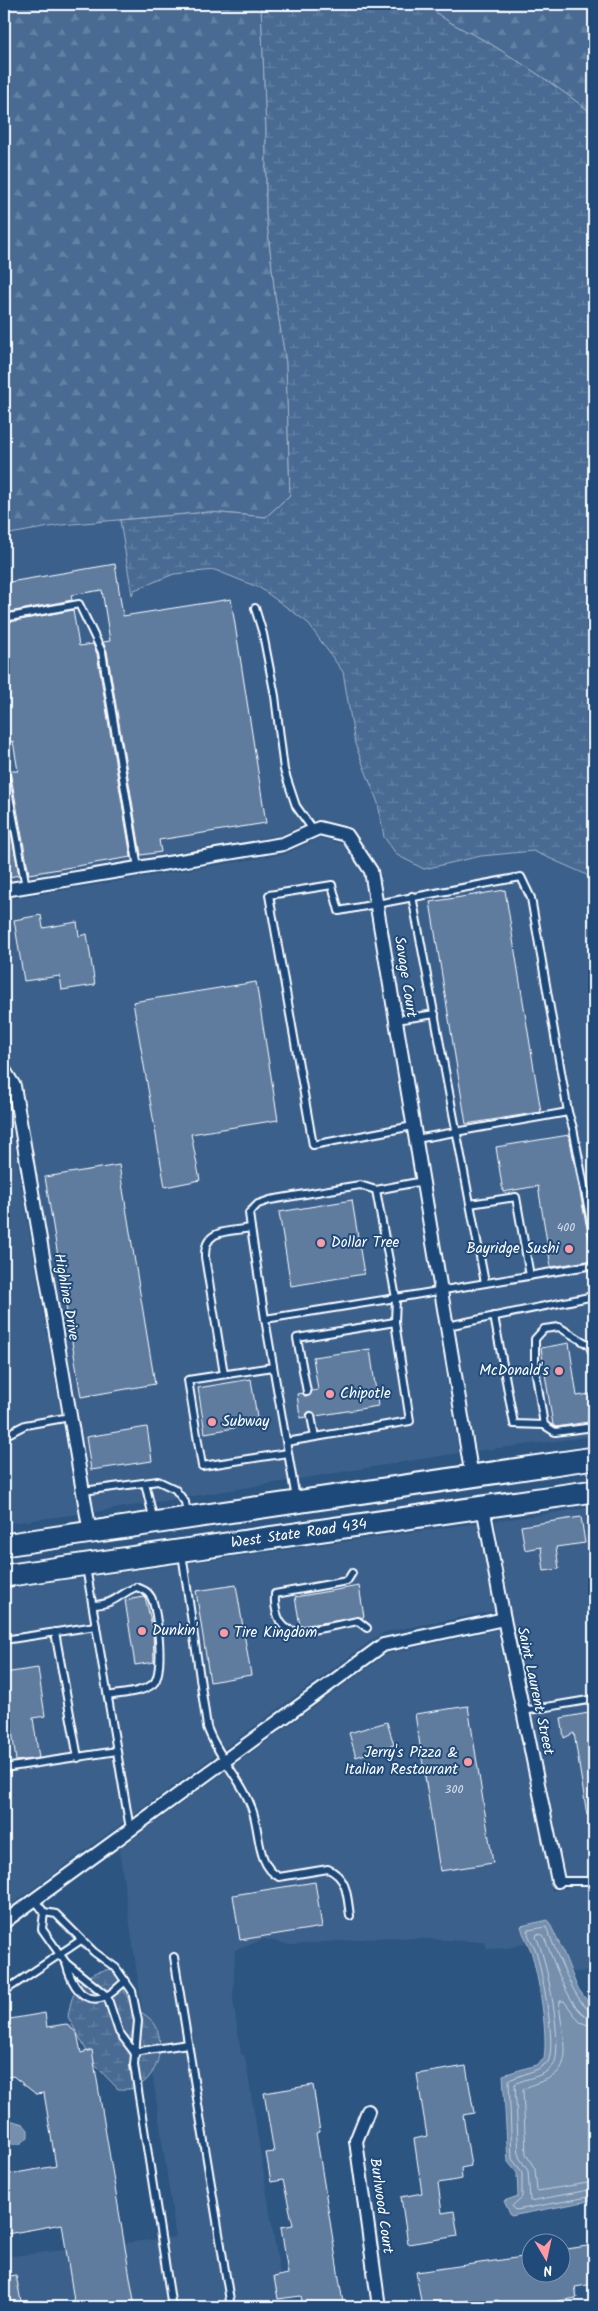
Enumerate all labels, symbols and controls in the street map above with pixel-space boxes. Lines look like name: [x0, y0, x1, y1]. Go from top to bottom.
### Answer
street label: Savage Court: [387, 935, 423, 1020]
house number: 400: [557, 1218, 575, 1237]
place label: Dollar Tree: [331, 1231, 400, 1255]
marker: Dollar Tree: [315, 1237, 327, 1249]
place label: Bayridge Sushi: [466, 1237, 560, 1261]
marker: Bayridge Sushi: [563, 1243, 575, 1255]
street label: Highline Drive: [47, 1252, 86, 1343]
place label: McDonald's: [479, 1359, 550, 1383]
marker: McDonald's: [553, 1365, 565, 1377]
place label: Chipotle: [340, 1382, 391, 1406]
marker: Chipotle: [324, 1388, 336, 1400]
place label: Subway: [222, 1410, 270, 1434]
marker: Subway: [206, 1416, 218, 1428]
street label: West State Road 434: [229, 1513, 369, 1555]
place label: Dunkin': [152, 1619, 198, 1643]
place label: Tire Kingdom: [234, 1621, 317, 1645]
marker: Dunkin': [136, 1625, 148, 1637]
street label: Saint Laurent Street: [510, 1625, 560, 1757]
marker: Tire Kingdom: [218, 1627, 230, 1639]
place label: Jerry's Pizza & Italian Restaurant: [344, 1741, 458, 1782]
marker: Jerry's Pizza & Italian Restaurant: [462, 1756, 474, 1768]
house number: 300: [445, 1780, 463, 1799]
street label: Burlwood Court: [362, 2157, 400, 2256]
north arrow: [520, 2234, 570, 2284]
text: N: [542, 2258, 554, 2281]

